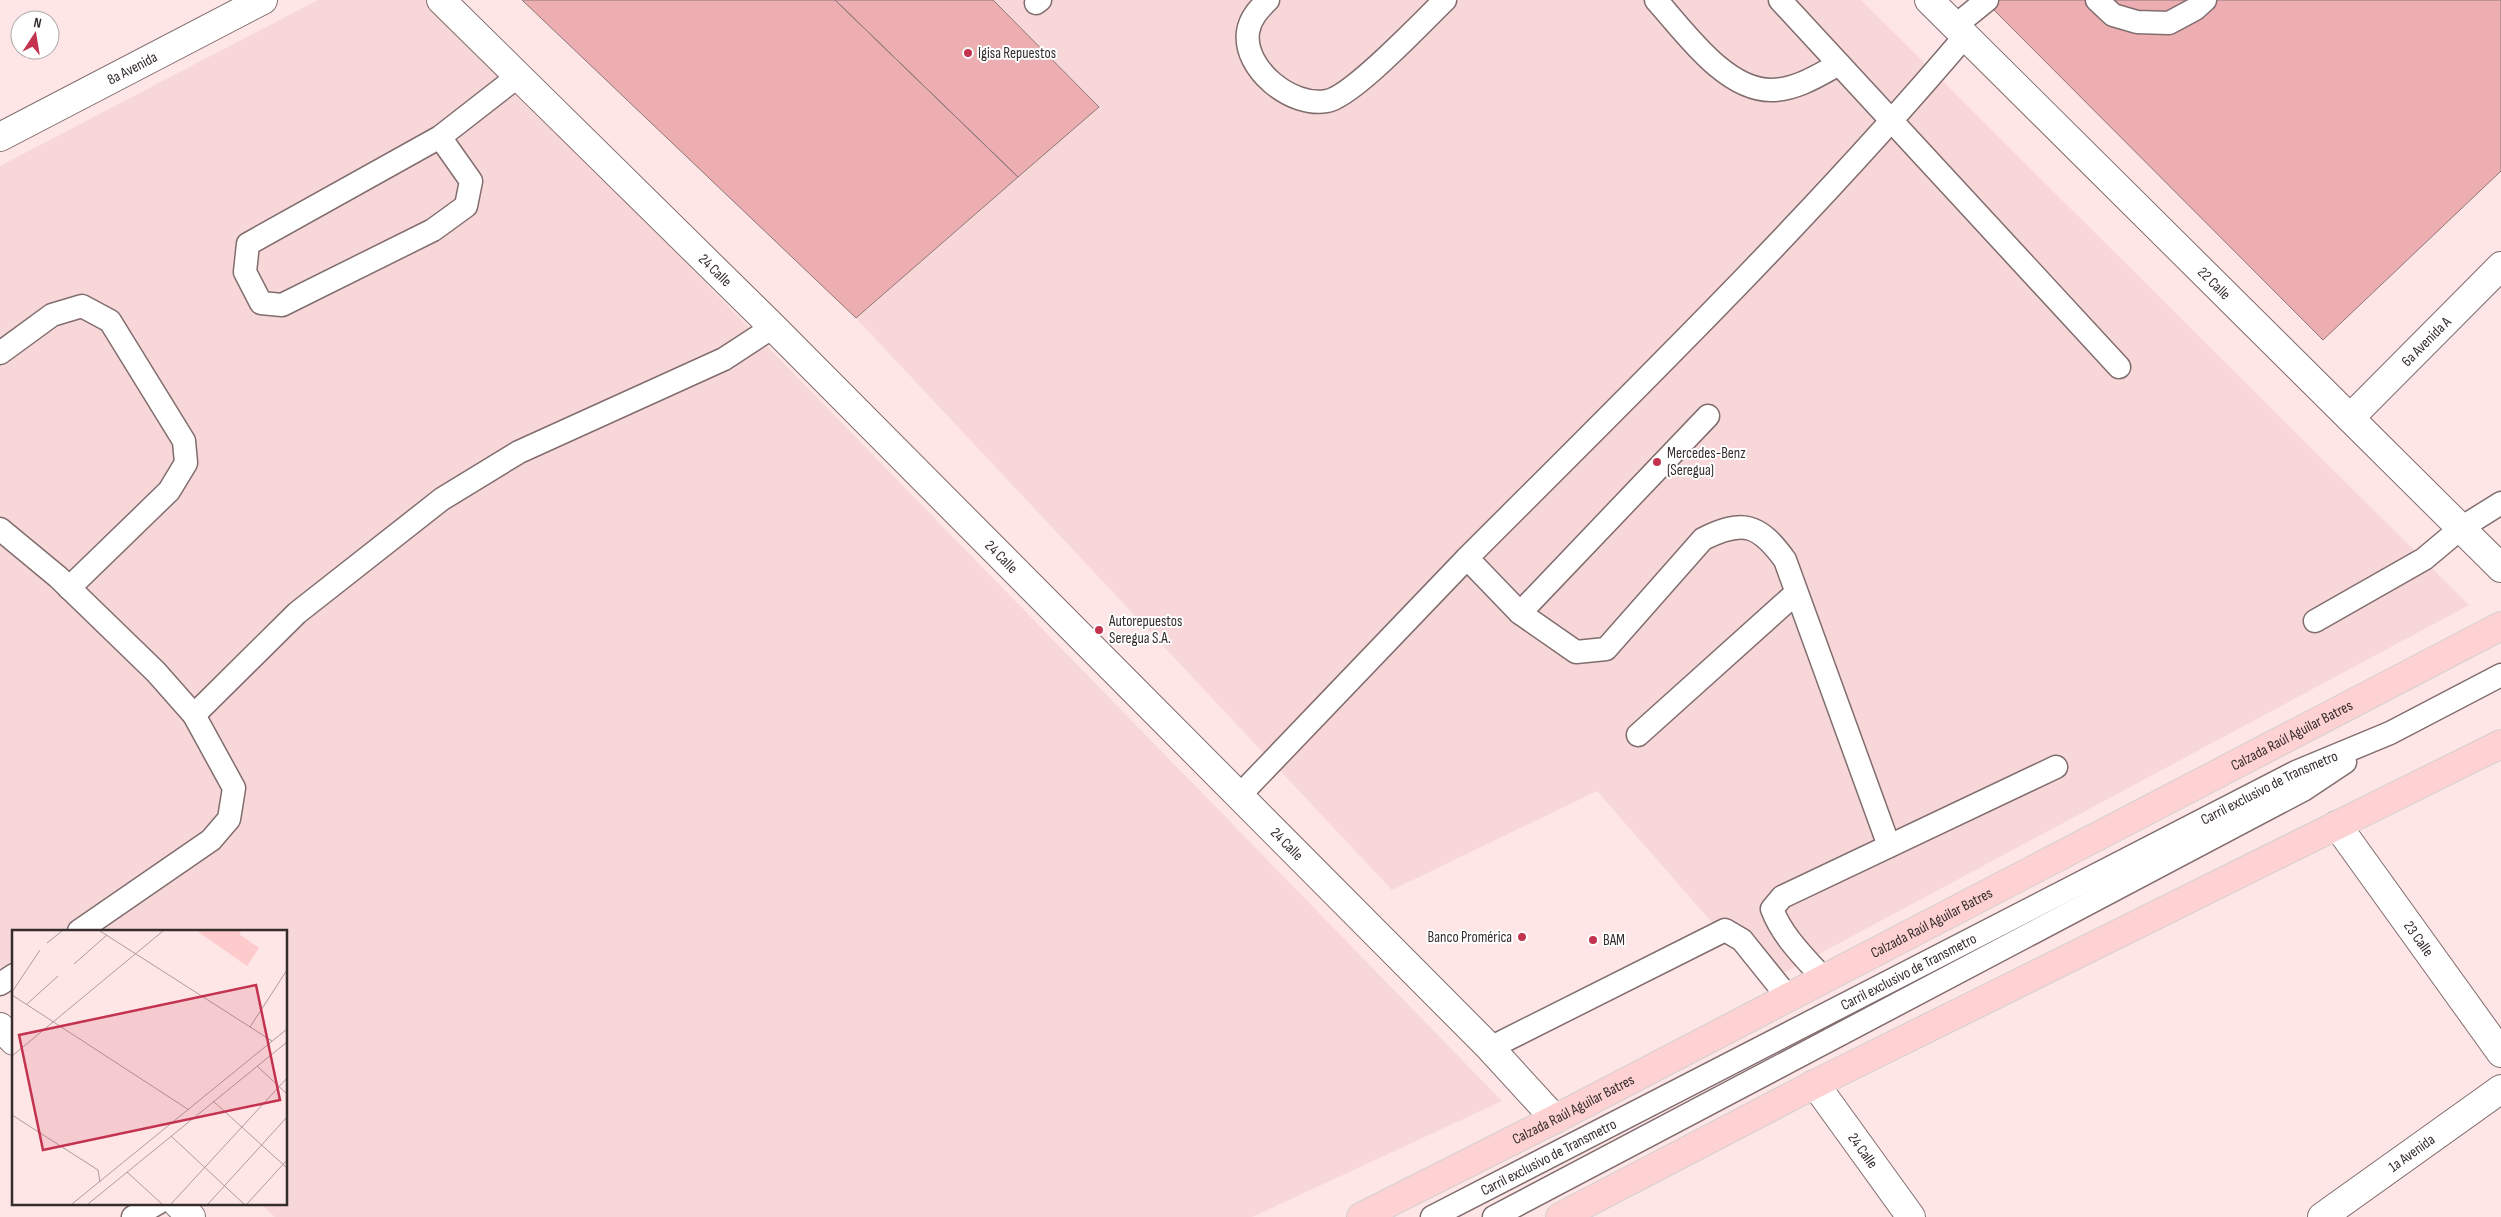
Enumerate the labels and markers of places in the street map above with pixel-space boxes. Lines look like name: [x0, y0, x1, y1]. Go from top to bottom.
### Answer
place label: Igisa Repuestos: [978, 44, 1056, 63]
marker: Igisa Repuestos: [962, 47, 974, 59]
place label: Mercedes-Benz (Seregua): [1667, 444, 1746, 480]
marker: Mercedes-Benz (Seregua): [1651, 456, 1663, 468]
place label: Autorepuestos Seregua S.A.: [1108, 612, 1182, 648]
marker: Autorepuestos Seregua S.A.: [1093, 624, 1105, 636]
place label: Banco Promérica: [1428, 928, 1512, 947]
marker: Banco Promérica: [1516, 931, 1528, 943]
place label: BAM: [1603, 931, 1625, 950]
marker: BAM: [1587, 934, 1599, 946]

